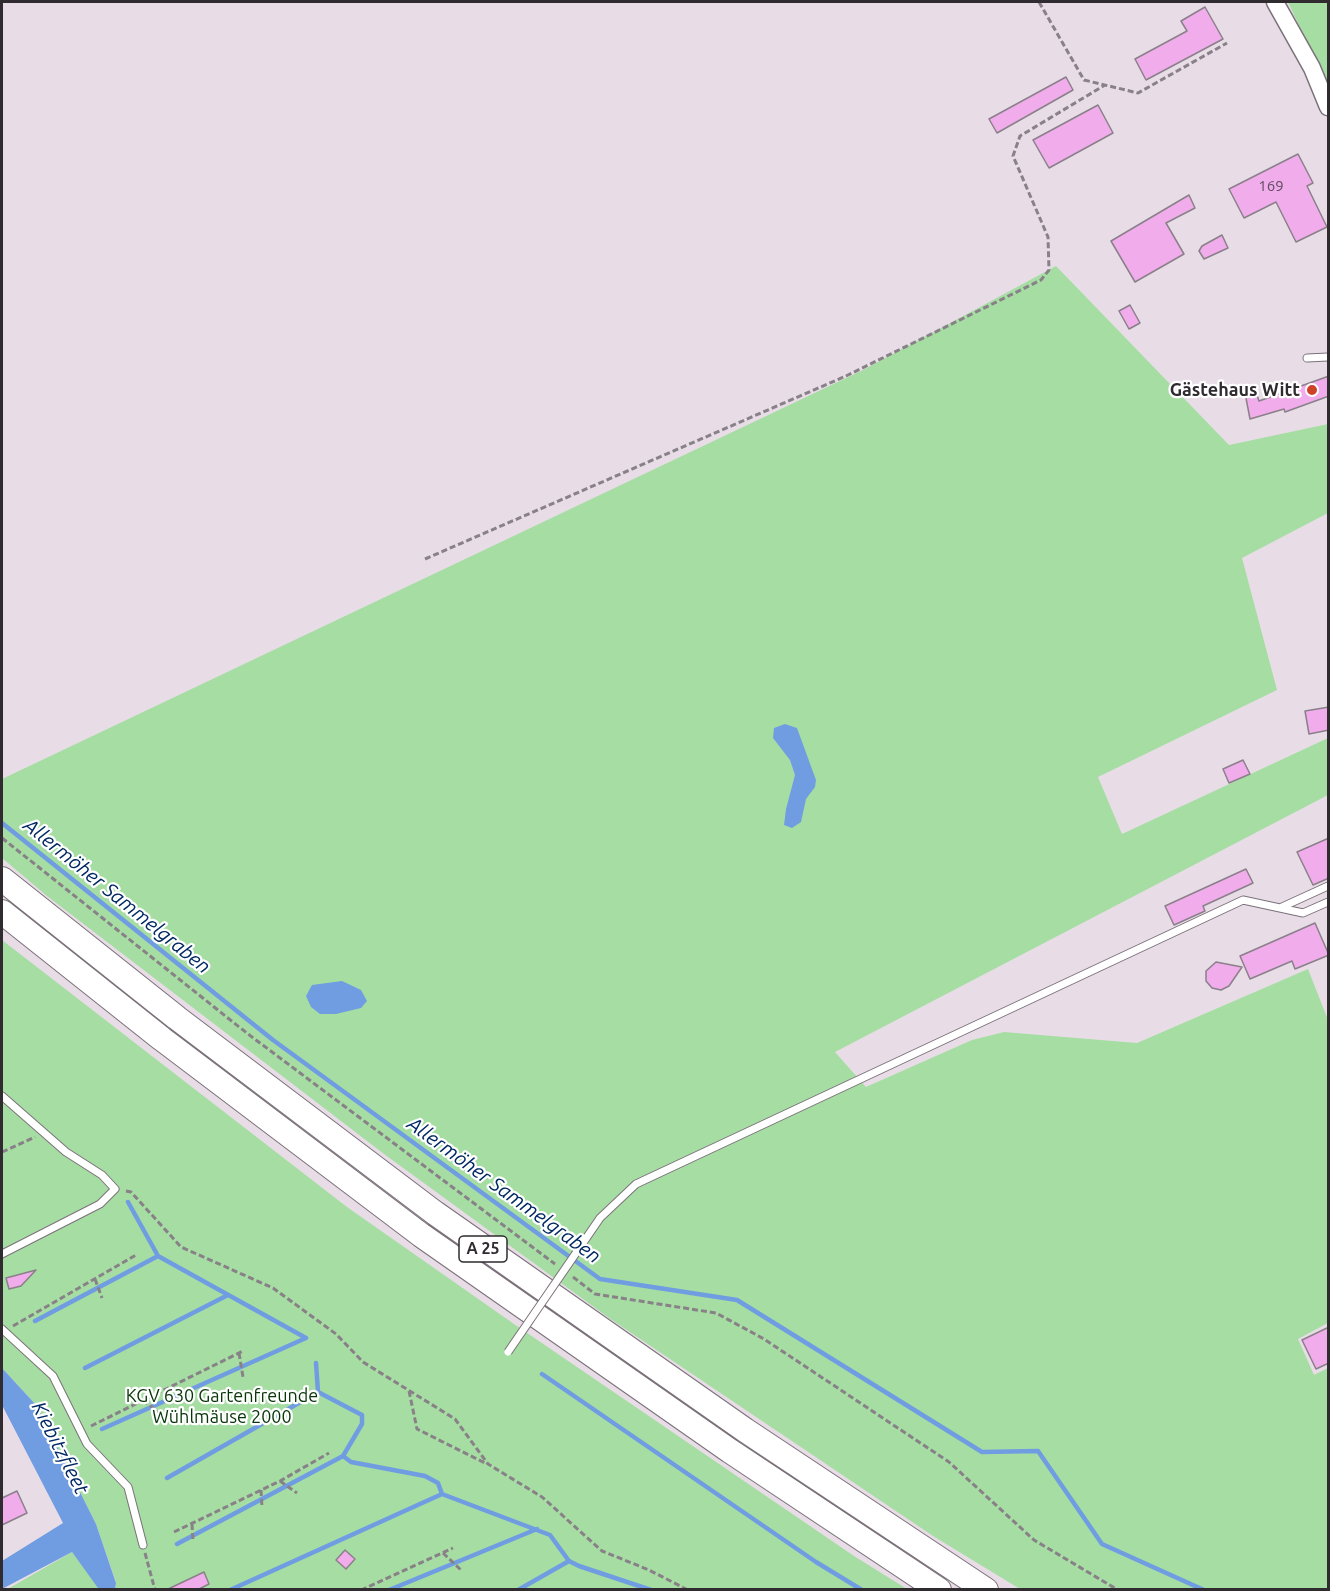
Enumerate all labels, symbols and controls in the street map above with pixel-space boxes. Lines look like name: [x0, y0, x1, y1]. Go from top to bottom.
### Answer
house number: 169: [1258, 177, 1284, 195]
place label: Gästehaus Witt: [1170, 379, 1300, 401]
marker: Gästehaus Witt: [1305, 383, 1319, 397]
water label: Allermöher Sammelgraben: [19, 813, 215, 979]
water label: Allermöher Sammelgraben: [403, 1112, 605, 1268]
road number: A 25: [459, 1236, 507, 1262]
park label: KGV 630 Gartenfreunde Wühlmäuse 2000: [126, 1385, 318, 1428]
water label: Kiebitzfleet: [26, 1398, 94, 1498]

